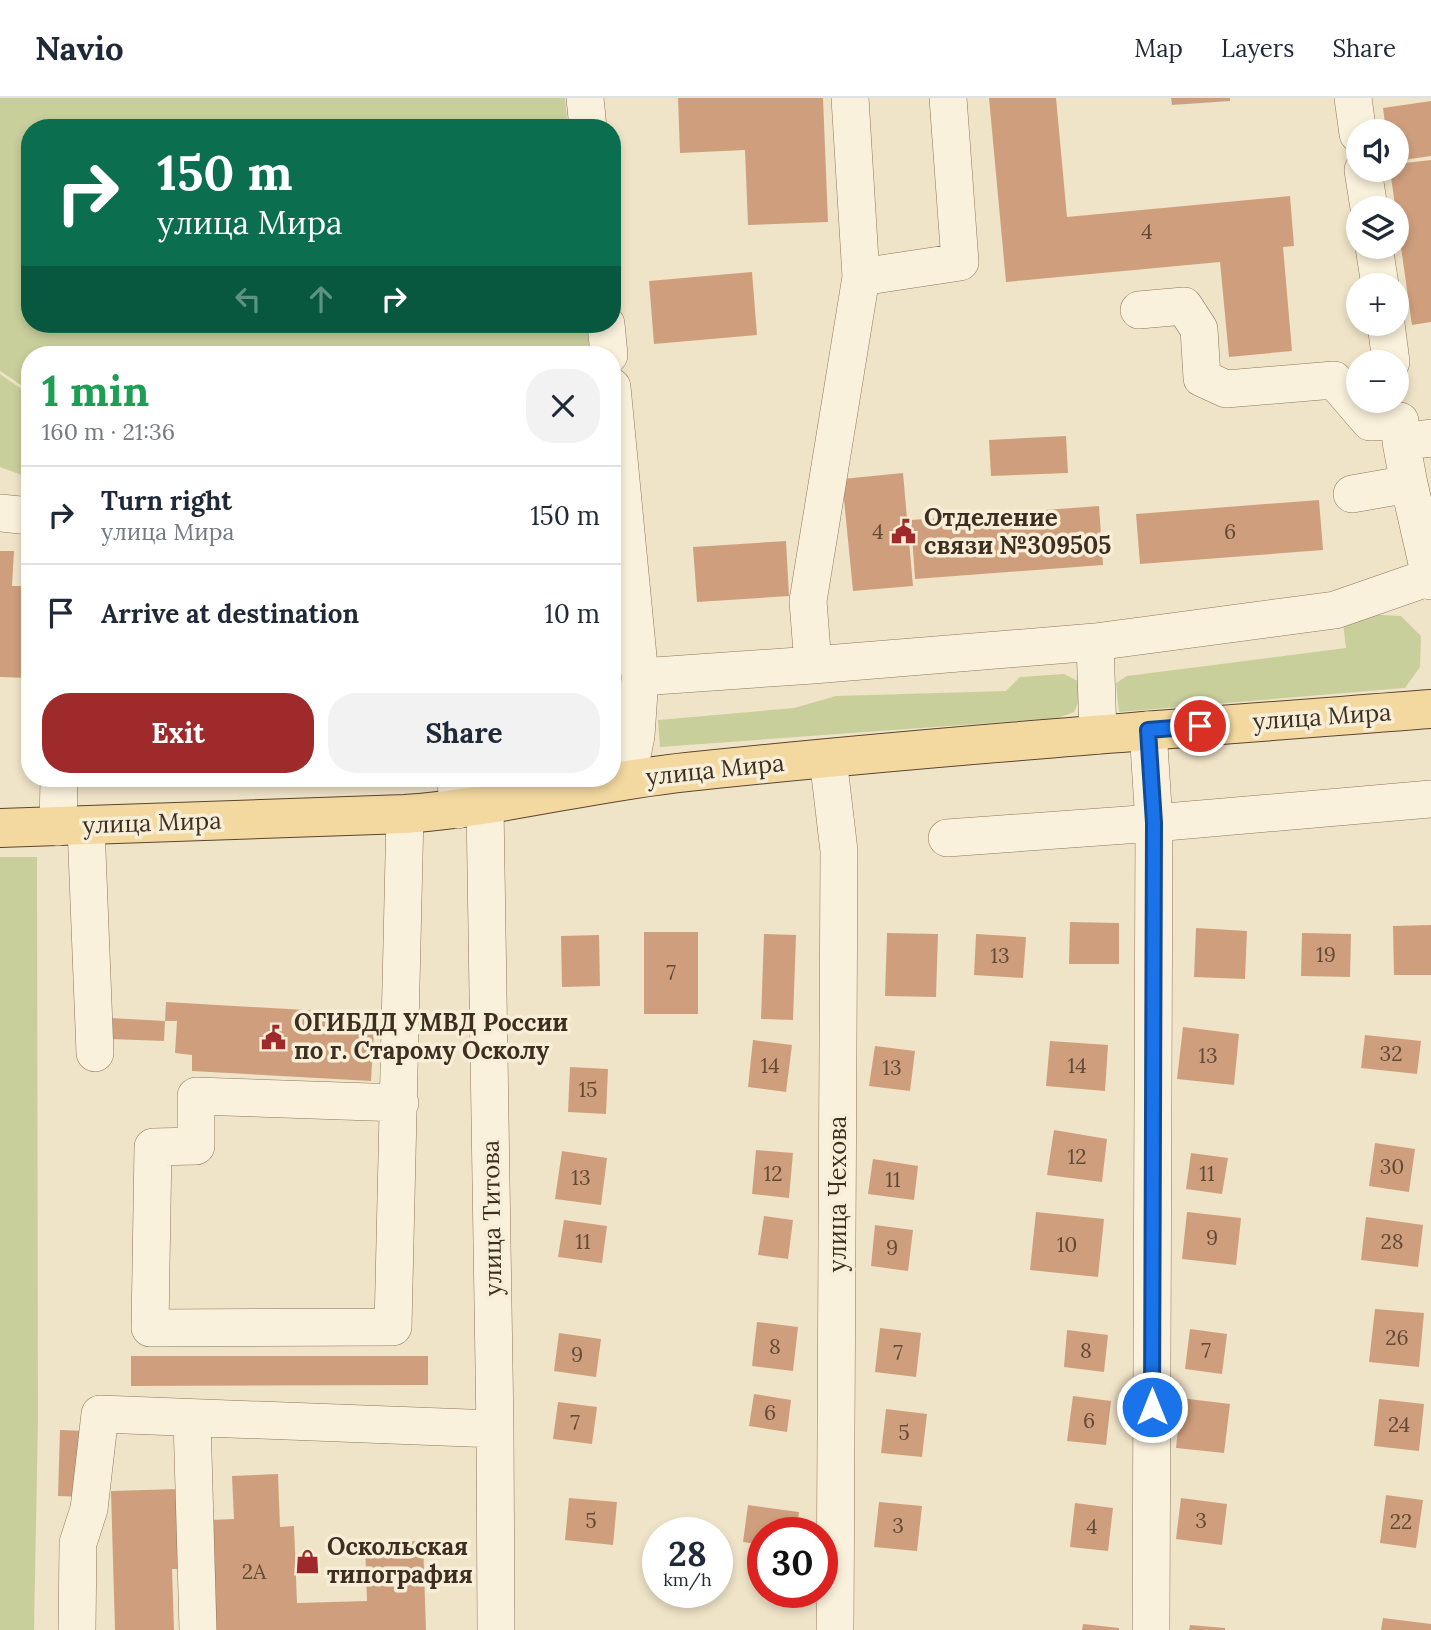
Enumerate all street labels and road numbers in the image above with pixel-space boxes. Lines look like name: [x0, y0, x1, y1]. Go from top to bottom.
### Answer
street label: улица Мира: [1251, 696, 1392, 737]
street label: улица Мира: [644, 747, 786, 792]
street label: улица Мира: [82, 805, 222, 840]
street label: улица Чехова: [822, 1116, 853, 1272]
street label: улица Титова: [475, 1140, 508, 1296]

